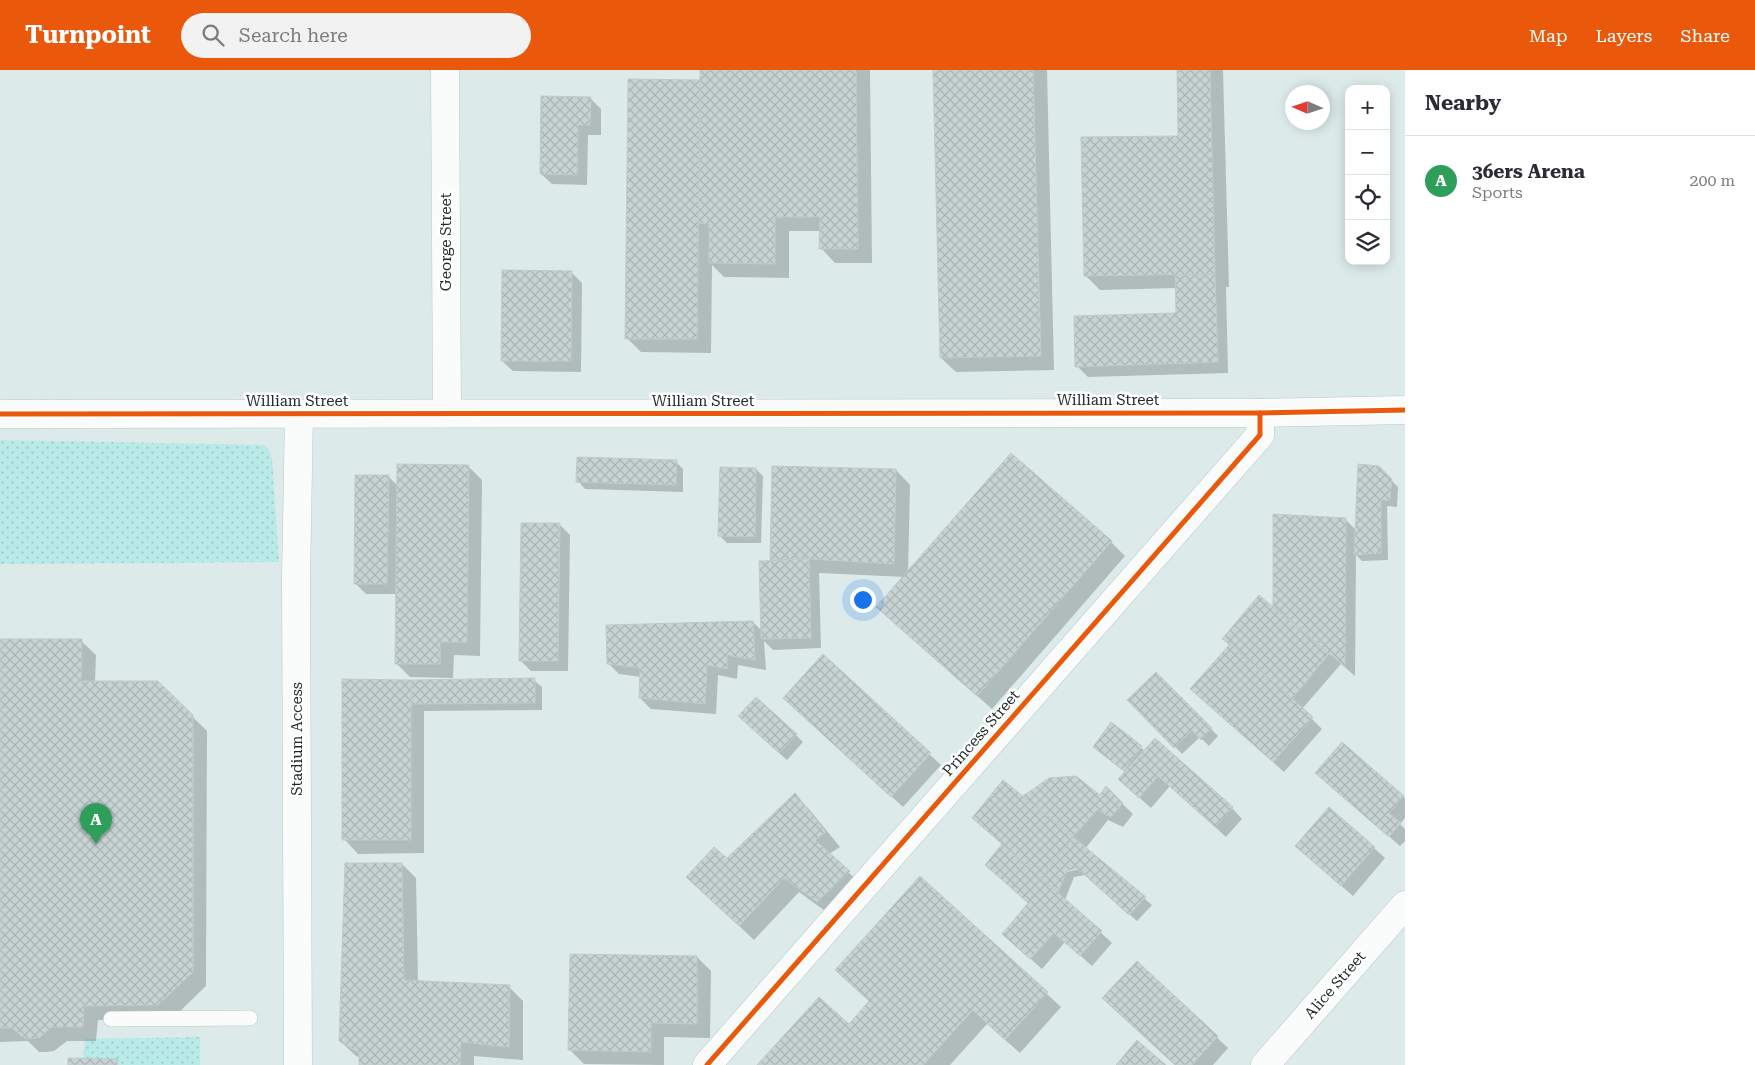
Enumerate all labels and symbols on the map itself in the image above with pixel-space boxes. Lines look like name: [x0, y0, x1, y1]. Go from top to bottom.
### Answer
north arrow: [1285, 85, 1330, 130]
street label: George Street: [437, 192, 455, 291]
street label: William Street: [1057, 391, 1160, 409]
street label: William Street: [246, 392, 349, 410]
street label: William Street: [652, 392, 755, 410]
your location: [850, 587, 876, 613]
street label: Stadium Access: [288, 682, 306, 796]
street label: Princess Street: [939, 686, 1023, 780]
pin: A: [80, 803, 112, 844]
street label: Alice Street: [1301, 947, 1369, 1022]

